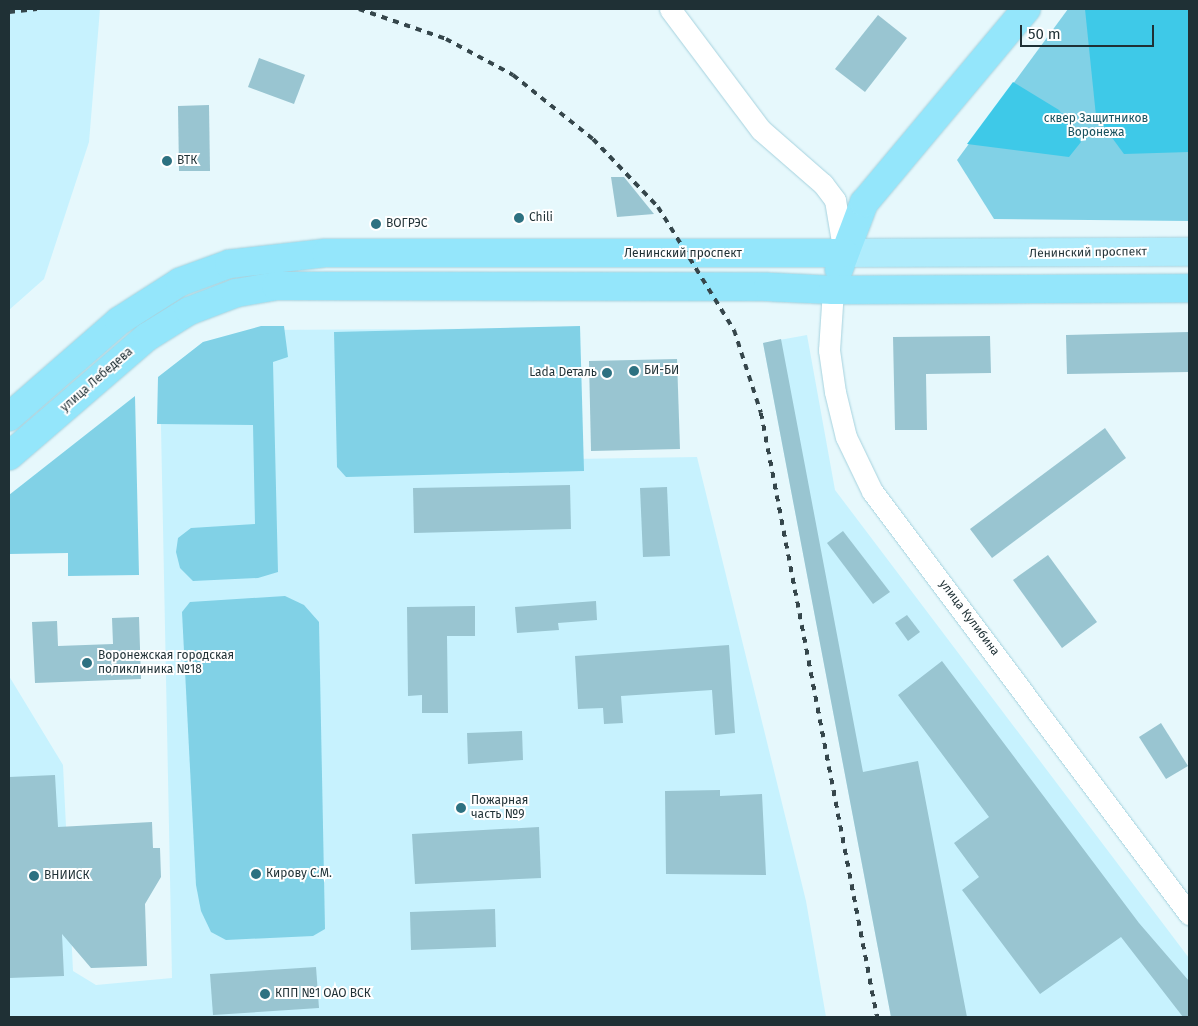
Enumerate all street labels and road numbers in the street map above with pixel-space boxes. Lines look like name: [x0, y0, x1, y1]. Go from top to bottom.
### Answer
street label: Ленинский проспект: [1029, 245, 1147, 261]
street label: Ленинский проспект: [624, 247, 742, 261]
street label: улица Лебедева: [58, 345, 136, 415]
street label: улица Кулибина: [936, 577, 1002, 659]

